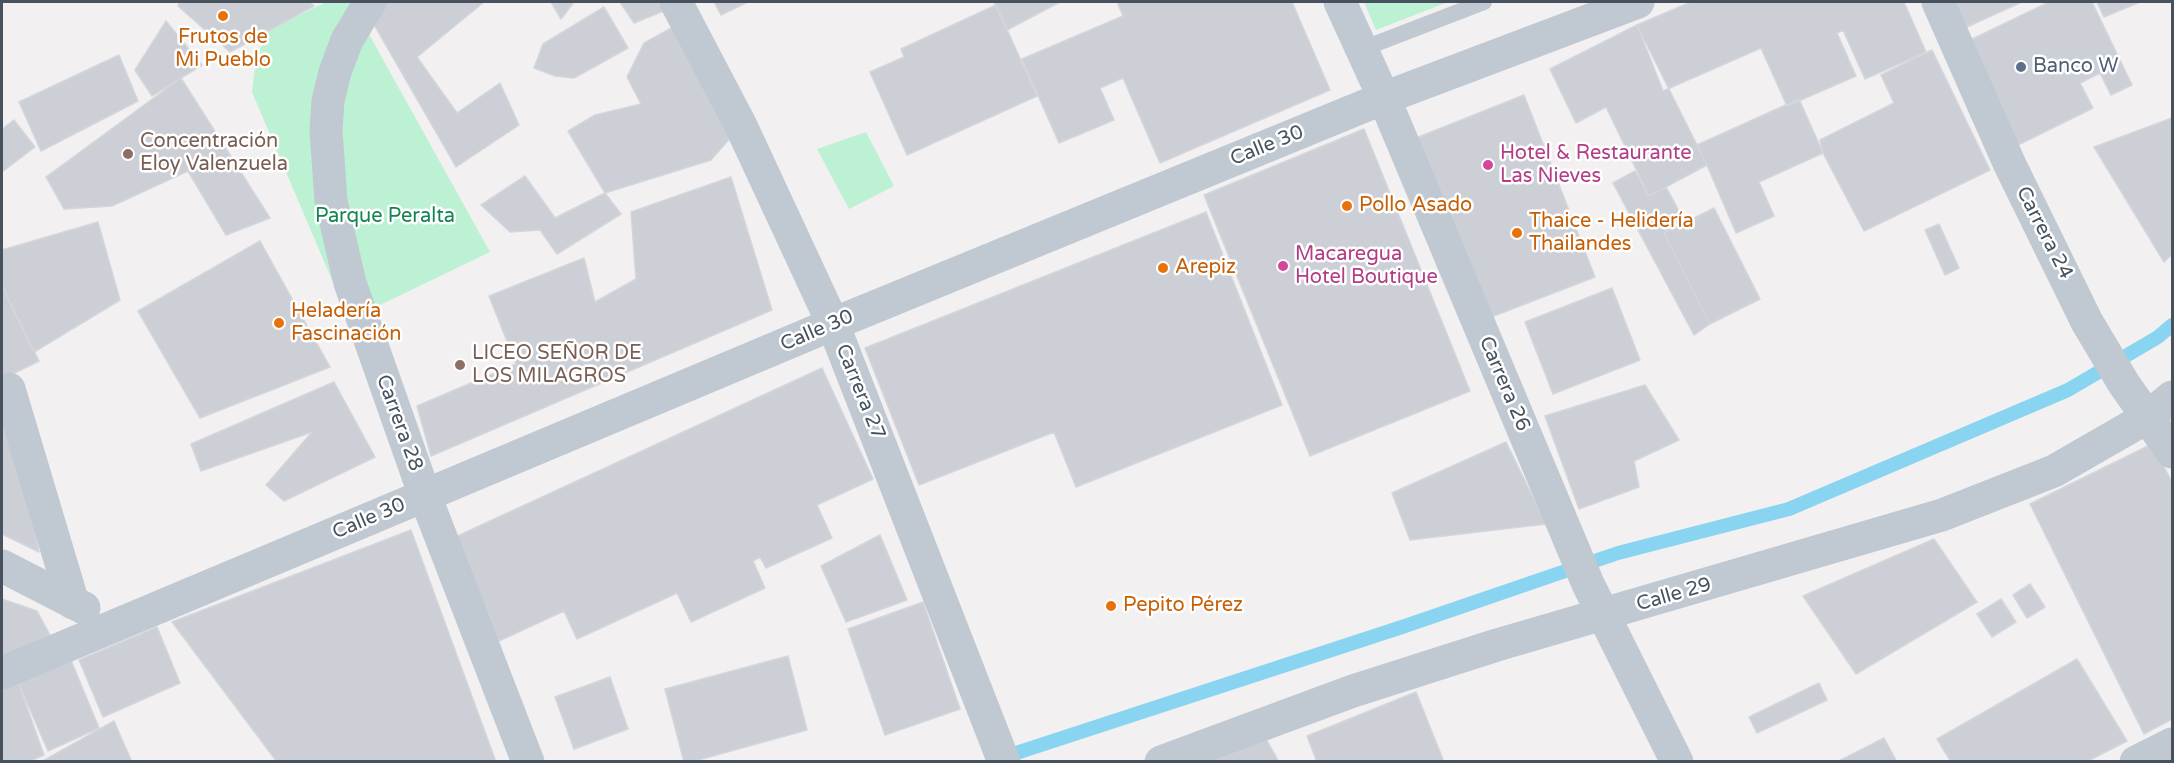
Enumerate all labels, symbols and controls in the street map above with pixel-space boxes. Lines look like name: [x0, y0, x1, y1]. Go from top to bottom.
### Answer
marker: Frutos de Mi Pueblo: [216, 9, 230, 23]
place label: Frutos de Mi Pueblo: [175, 26, 271, 73]
place label: Banco W: [2033, 55, 2118, 79]
marker: Banco W: [2014, 60, 2028, 74]
street label: Calle 30: [1227, 121, 1307, 171]
place label: Concentración Eloy Valenzuela: [140, 130, 288, 177]
place label: Hotel & Restaurante Las Nieves: [1500, 142, 1691, 189]
marker: Concentración Eloy Valenzuela: [121, 147, 135, 161]
marker: Hotel & Restaurante Las Nieves: [1481, 158, 1495, 172]
street label: Carrera 24: [2010, 183, 2078, 283]
place label: Pollo Asado: [1359, 194, 1472, 218]
marker: Pollo Asado: [1340, 199, 1354, 213]
park label: Parque Peralta: [315, 205, 455, 229]
place label: Thaice - Helidería Thailandes: [1529, 210, 1694, 257]
marker: Thaice - Helidería Thailandes: [1510, 226, 1524, 240]
place label: Macaregua Hotel Boutique: [1295, 243, 1438, 290]
place label: Arepiz: [1175, 256, 1236, 280]
marker: Macaregua Hotel Boutique: [1276, 259, 1290, 273]
marker: Arepiz: [1156, 261, 1170, 275]
place label: Heladería Fascinación: [291, 300, 402, 347]
street label: Calle 30: [777, 305, 857, 357]
marker: Heladería Fascinación: [272, 316, 286, 330]
street label: Carrera 26: [1473, 333, 1535, 435]
street label: Carrera 27: [830, 341, 890, 443]
place label: LICEO SEÑOR DE LOS MILAGROS: [472, 342, 642, 389]
marker: LICEO SEÑOR DE LOS MILAGROS: [453, 358, 467, 372]
street label: Carrera 28: [371, 372, 427, 474]
street label: Calle 30: [329, 493, 409, 545]
street label: Calle 29: [1634, 573, 1714, 617]
place label: Pepito Pérez: [1123, 594, 1243, 618]
marker: Pepito Pérez: [1104, 599, 1118, 613]

